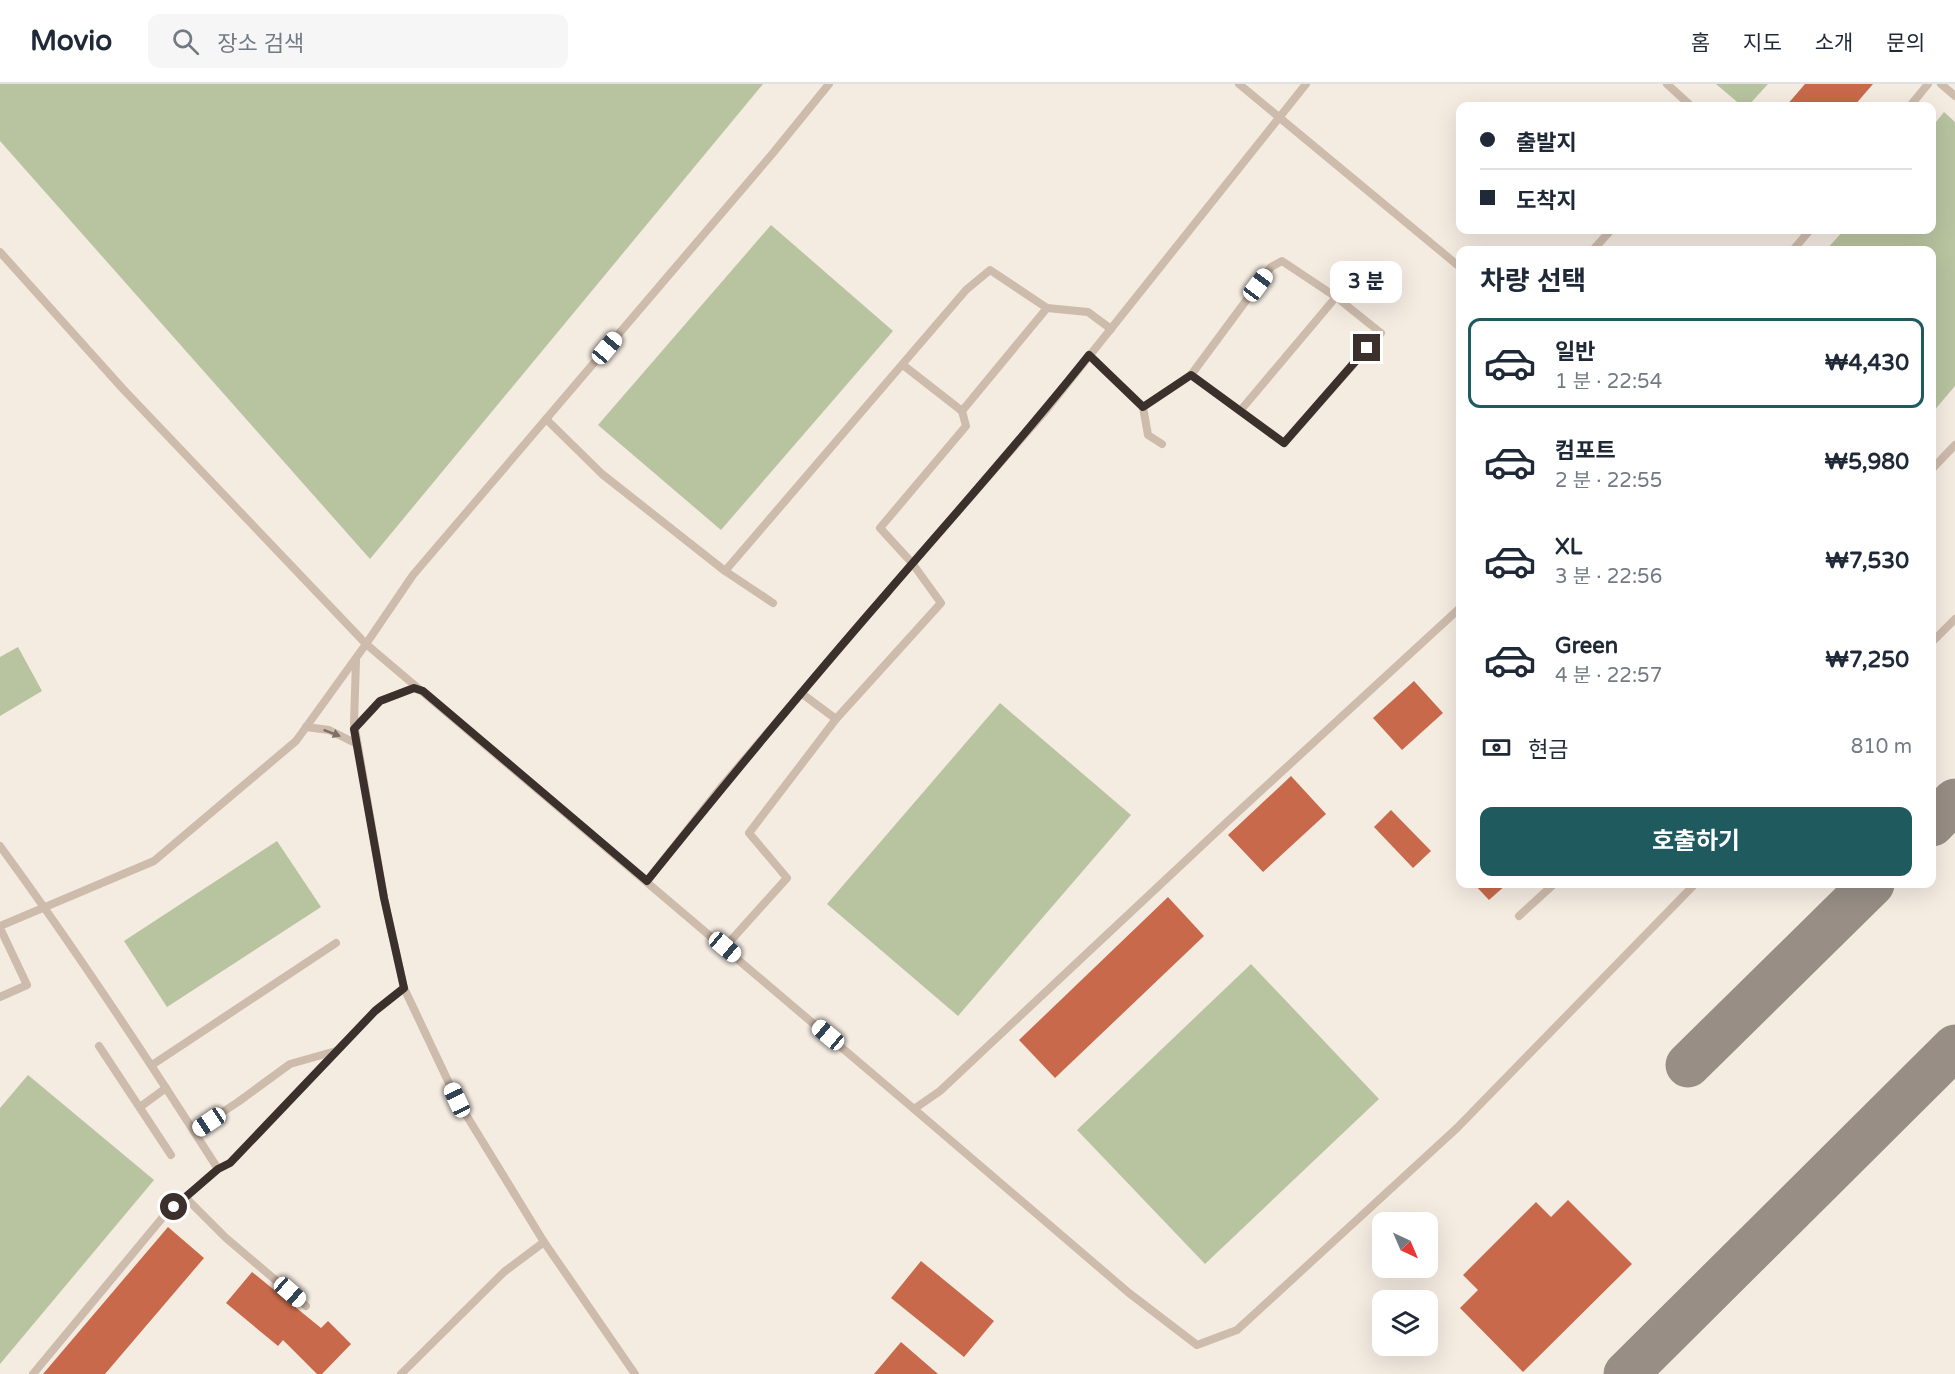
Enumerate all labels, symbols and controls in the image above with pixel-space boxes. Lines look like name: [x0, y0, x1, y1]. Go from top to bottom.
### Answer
search box: [148, 14, 568, 68]
text: Movio: [30, 24, 112, 58]
icon: search: [169, 25, 202, 58]
text: 장소 검색: [217, 31, 304, 57]
text: 홈: [1691, 31, 1710, 56]
text: 지도: [1743, 31, 1782, 56]
text: 소개: [1815, 31, 1853, 56]
text: 문의: [1886, 31, 1925, 56]
text: 출발지: [1516, 130, 1577, 156]
text: 도착지: [1516, 188, 1577, 214]
callout: 3 분: [1331, 261, 1403, 303]
car: [1240, 265, 1276, 305]
text: 차량 선택: [1480, 265, 1586, 298]
text: 3 분: [1348, 270, 1384, 294]
car: [589, 328, 625, 368]
route end: [1353, 334, 1380, 361]
icon: car: [1483, 336, 1537, 390]
text: 일반: [1555, 339, 1595, 365]
text: ₩4,430: [1825, 350, 1909, 376]
text: 1 분 · 22:54: [1555, 370, 1662, 394]
icon: car: [1483, 435, 1537, 489]
text: 컴포트: [1555, 438, 1616, 464]
text: ₩5,980: [1824, 449, 1909, 475]
text: 2 분 · 22:55: [1555, 469, 1662, 493]
icon: car: [1483, 534, 1537, 588]
text: XL: [1555, 534, 1582, 560]
text: ₩7,530: [1825, 548, 1909, 574]
text: 3 분 · 22:56: [1555, 565, 1662, 589]
icon: car: [1483, 633, 1537, 687]
text: Green: [1555, 633, 1618, 659]
text: ₩7,250: [1825, 647, 1909, 673]
text: 4 분 · 22:57: [1555, 664, 1662, 688]
one-way arrow: [324, 728, 342, 738]
icon: cash: [1480, 731, 1513, 764]
text: 810 m: [1851, 735, 1912, 759]
text: 현금: [1528, 737, 1568, 763]
button: 호출하기: [1480, 807, 1912, 876]
car: [705, 929, 745, 965]
car: [808, 1017, 848, 1053]
car: [441, 1080, 473, 1120]
car: [189, 1104, 229, 1140]
route start: [160, 1193, 187, 1220]
north arrow: [1372, 1212, 1438, 1278]
map controls: [1372, 1212, 1438, 1356]
car: [271, 1273, 309, 1311]
button: layers: [1372, 1290, 1438, 1356]

